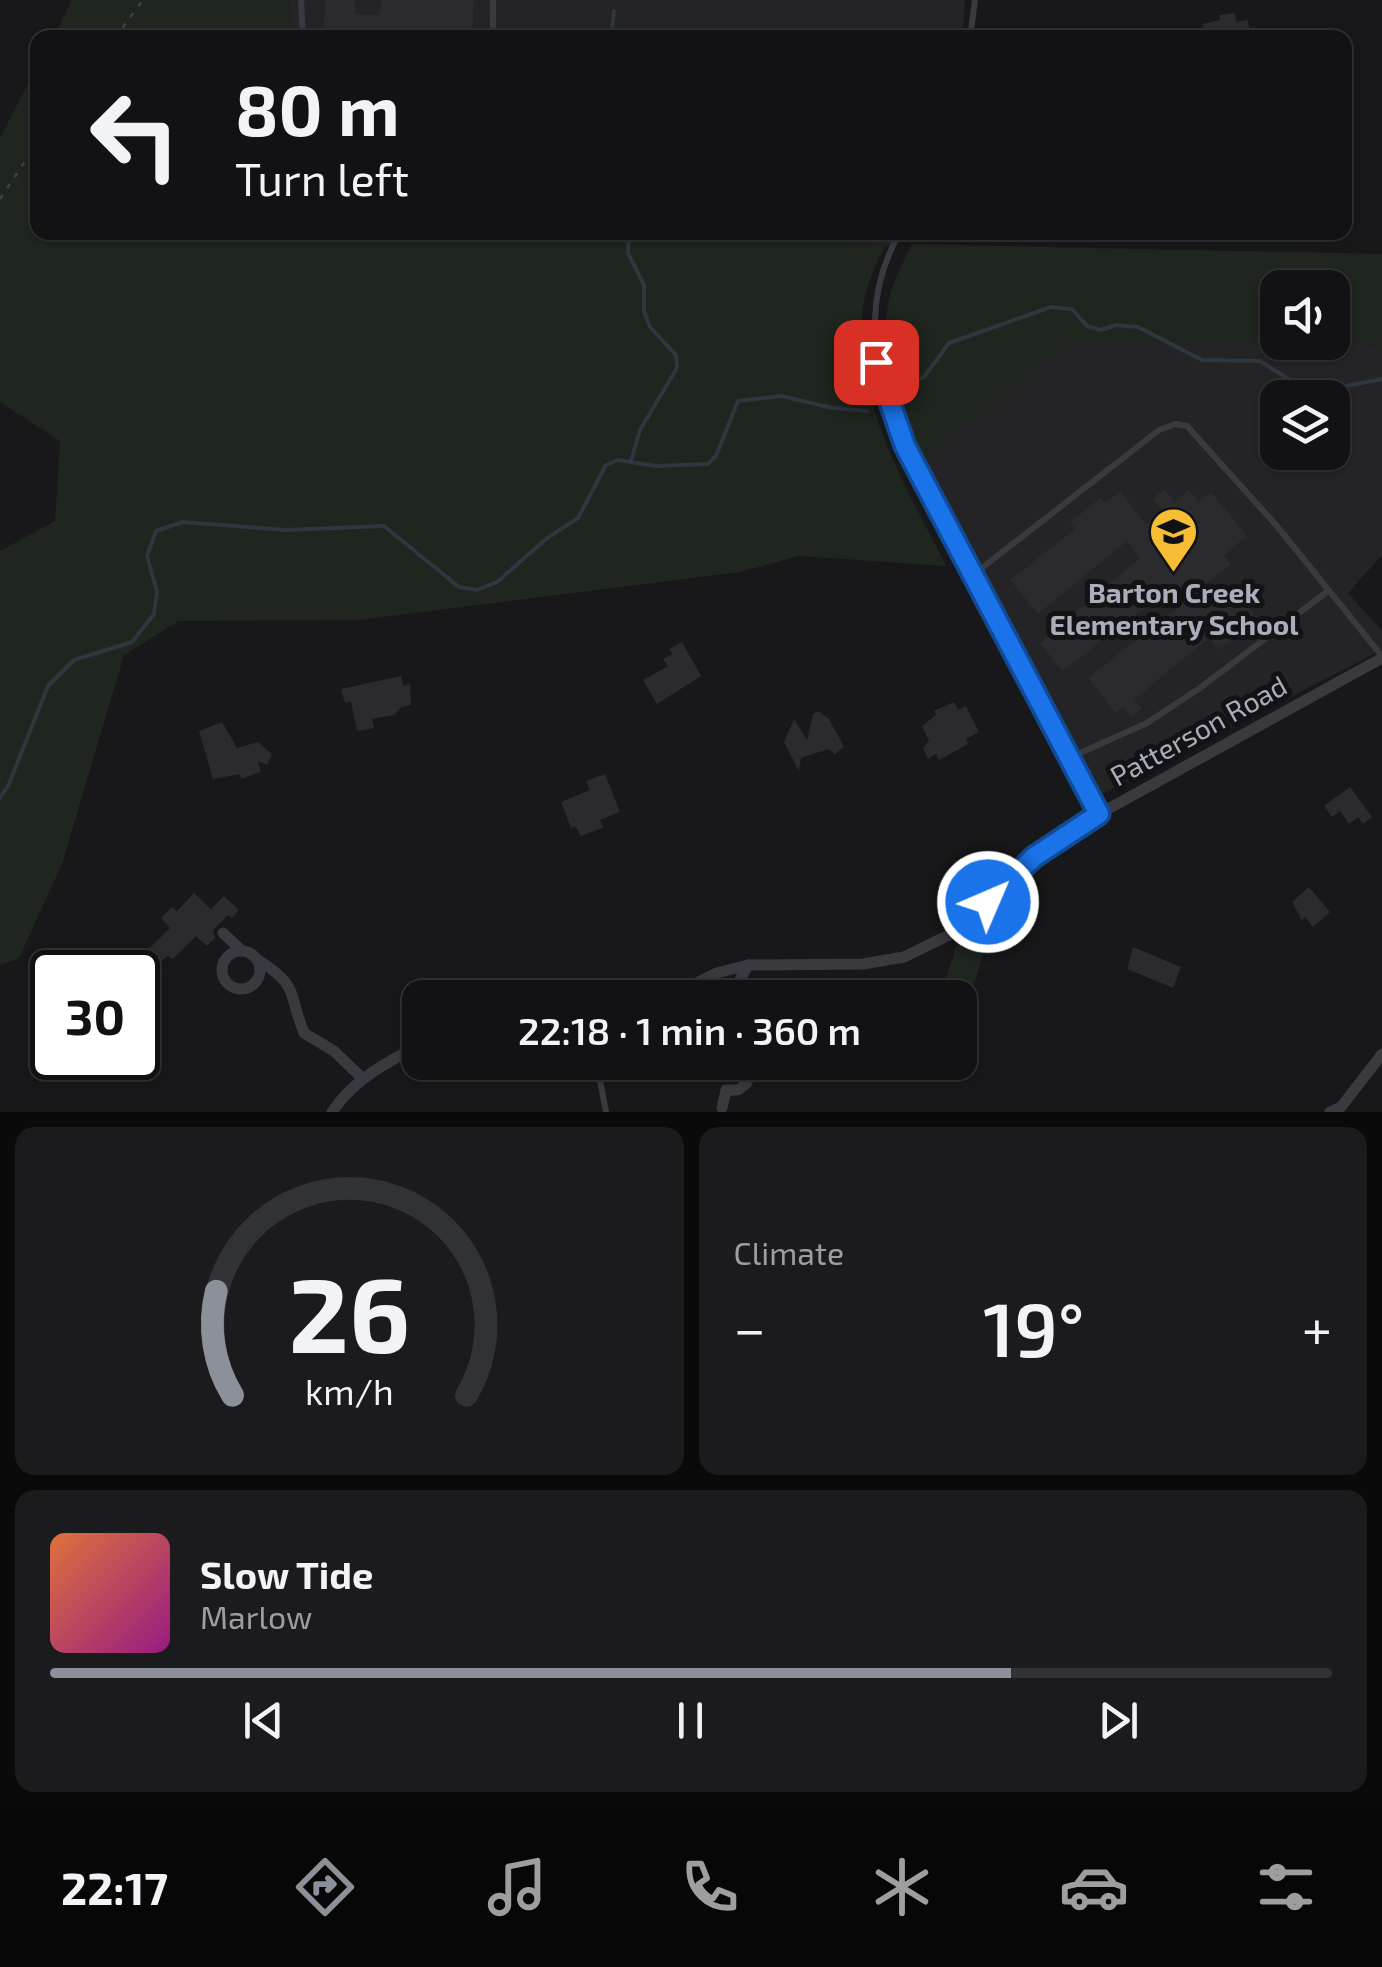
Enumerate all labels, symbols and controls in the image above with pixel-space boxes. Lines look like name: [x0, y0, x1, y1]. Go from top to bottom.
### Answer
text: 80 m: [235, 66, 400, 150]
icon: left: [70, 70, 200, 200]
text: Turn left: [235, 151, 409, 205]
map controls: [1260, 270, 1350, 470]
button: sound: [1260, 270, 1350, 360]
pin: [834, 320, 919, 405]
icon: arrive: [849, 335, 904, 390]
button: layers: [1260, 380, 1350, 470]
school or university icon: Barton Creek Elementary School: [1148, 506, 1200, 574]
place label: Barton Creek Elementary School: [1050, 575, 1299, 641]
street label: Patterson Road: [1104, 667, 1292, 793]
position arrow: [936, 850, 1040, 954]
speed limit sign: 30: [30, 950, 160, 1080]
text: 22:18 · 1 min · 360 m: [518, 1007, 861, 1053]
text: Climate: [734, 1233, 844, 1271]
text: 26: [288, 1249, 410, 1374]
text: 19°: [983, 1282, 1084, 1372]
text: −: [734, 1294, 766, 1360]
text: +: [1302, 1294, 1332, 1360]
text: km/h: [305, 1369, 394, 1412]
text: Slow Tide: [200, 1551, 373, 1597]
text: Marlow: [200, 1597, 312, 1635]
icon: previous: [236, 1693, 291, 1748]
icon: pause: [663, 1693, 718, 1748]
icon: next: [1091, 1693, 1146, 1748]
icon: directions: [290, 1852, 360, 1922]
icon: music: [482, 1852, 552, 1922]
icon: phone: [675, 1852, 745, 1922]
icon: climate: [867, 1852, 937, 1922]
icon: car: [1059, 1852, 1129, 1922]
icon: filters: [1251, 1852, 1321, 1922]
text: 22:17: [61, 1860, 168, 1914]

